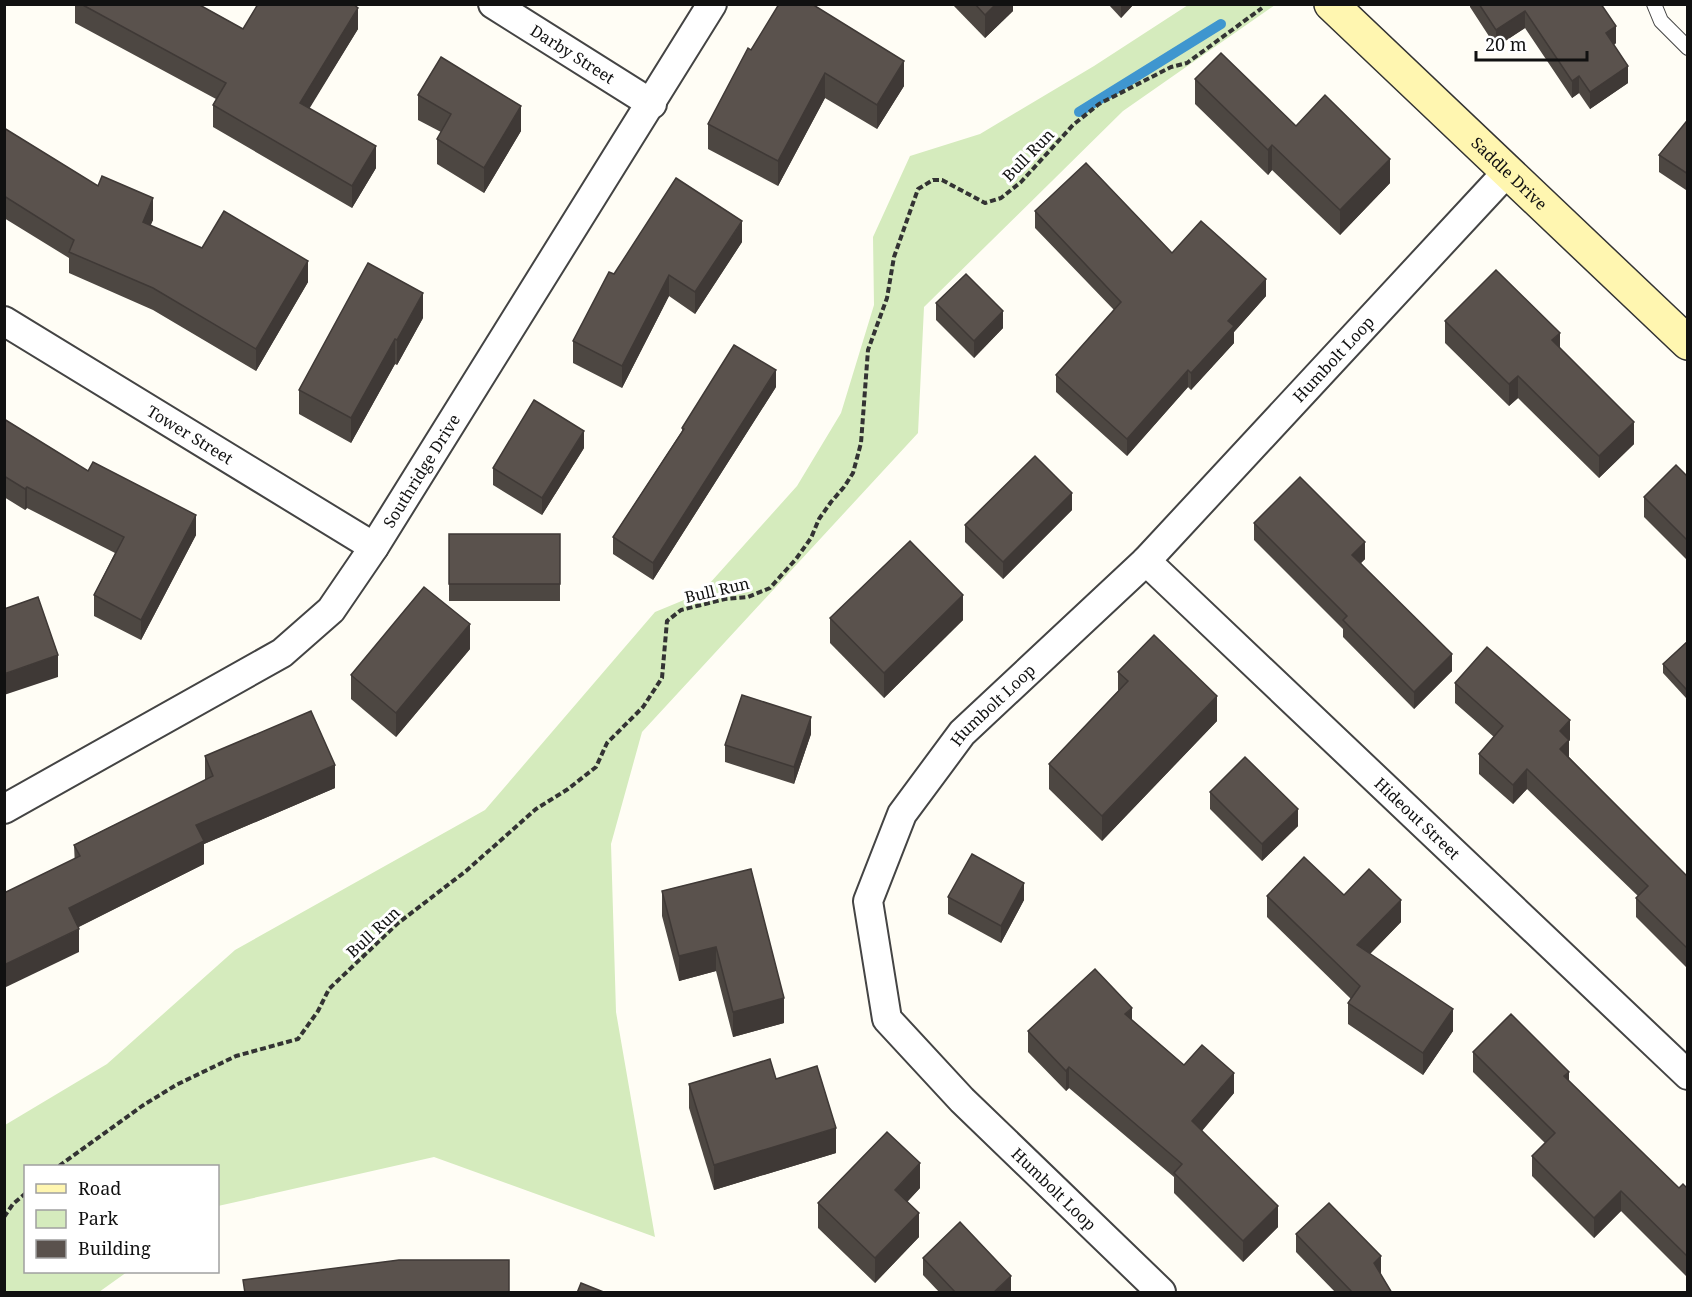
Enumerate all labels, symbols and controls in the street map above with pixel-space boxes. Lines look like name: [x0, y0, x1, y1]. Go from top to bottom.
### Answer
street label: Darby Street: [526, 19, 619, 89]
scale bar: [1476, 24, 1587, 62]
text: 20 m: [1485, 32, 1527, 56]
street label: Bull Run: [997, 124, 1059, 186]
street label: Saddle Drive: [1467, 132, 1552, 215]
street label: Humbolt Loop: [1288, 311, 1379, 407]
street label: Tower Street: [143, 400, 237, 469]
street label: Southridge Drive: [378, 410, 465, 532]
street label: Bull Run: [683, 572, 751, 608]
street label: Humbolt Loop: [945, 659, 1040, 751]
street label: Hideout Street: [1370, 772, 1465, 864]
street label: Bull Run: [341, 902, 405, 962]
street label: Humbolt Loop: [1007, 1143, 1101, 1235]
legend: [24, 1165, 219, 1273]
text: Road: [78, 1176, 121, 1200]
text: Park: [78, 1206, 118, 1230]
text: Building: [78, 1236, 151, 1260]

